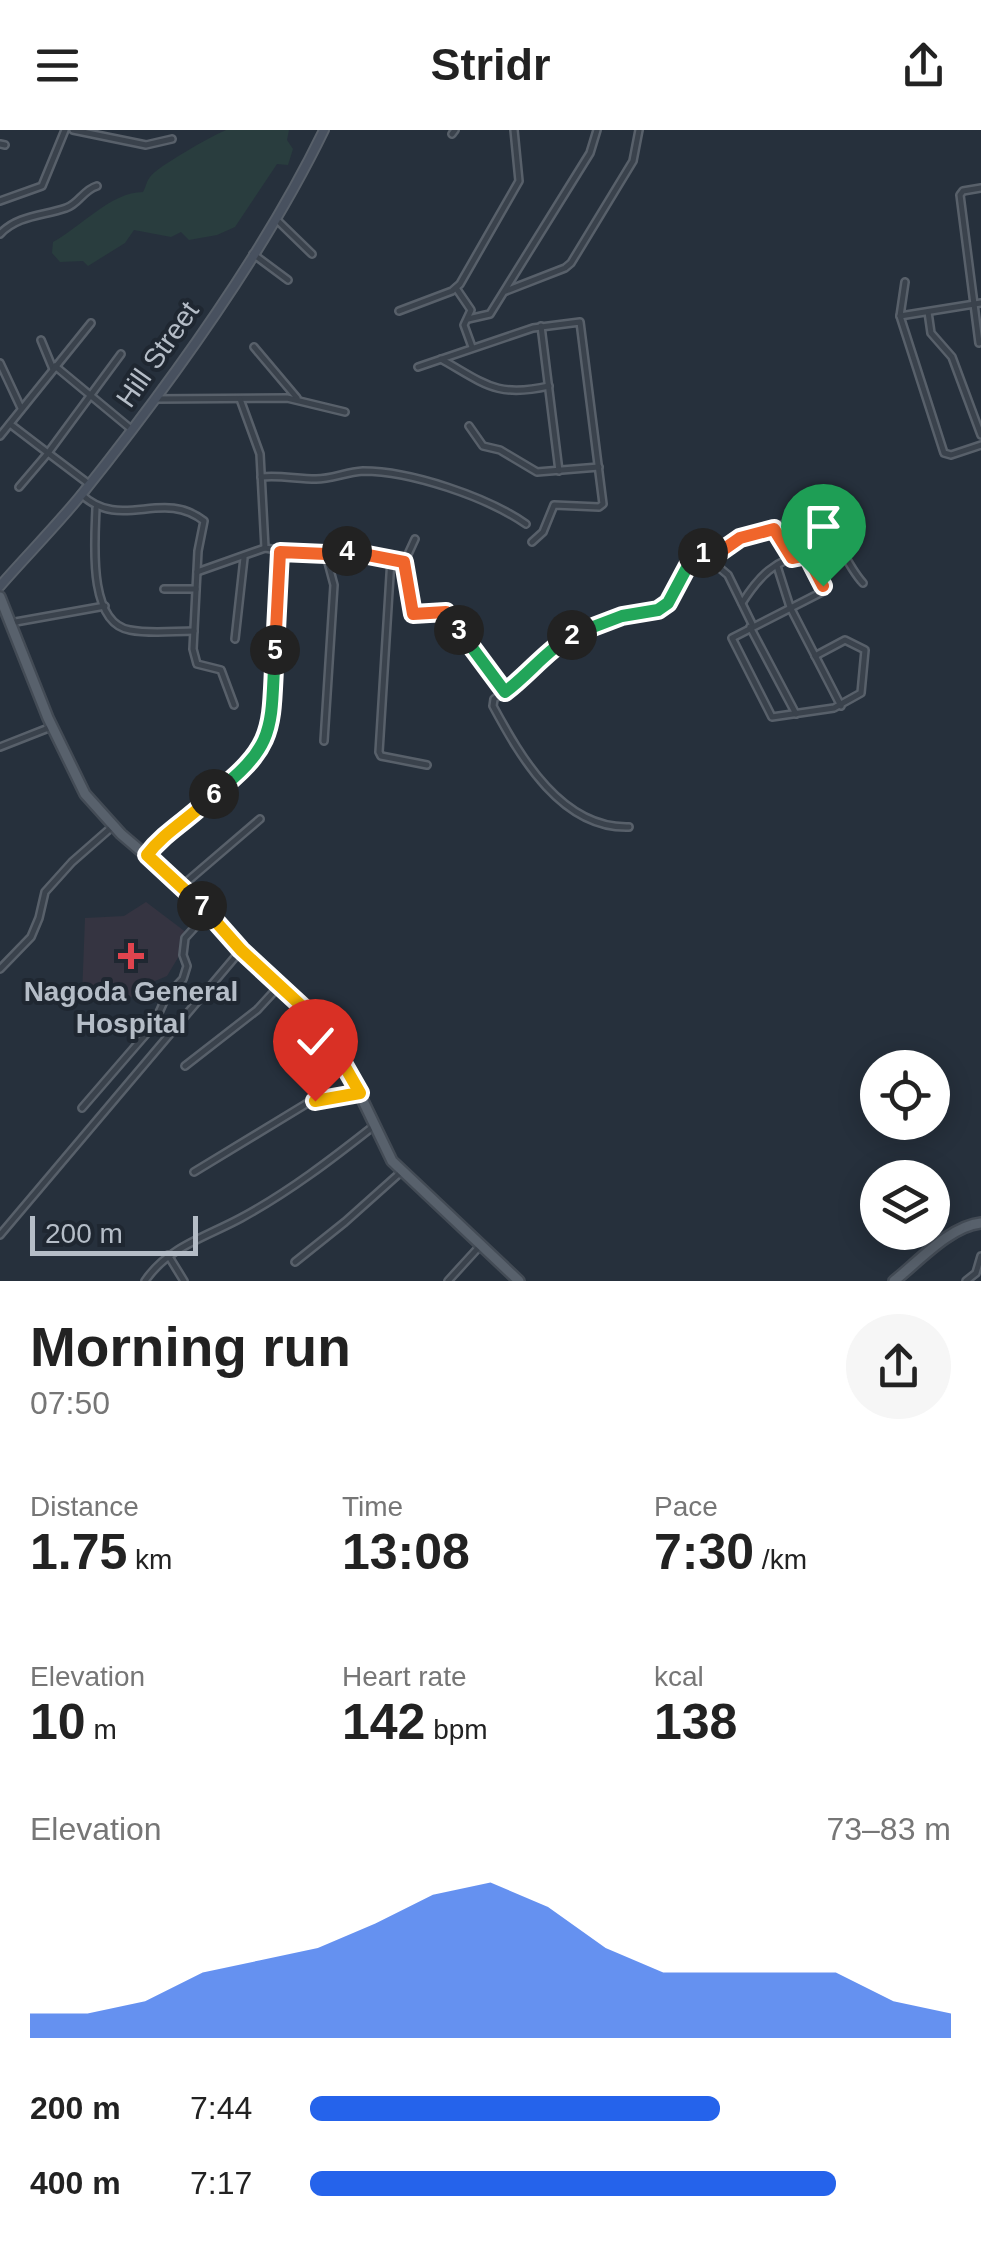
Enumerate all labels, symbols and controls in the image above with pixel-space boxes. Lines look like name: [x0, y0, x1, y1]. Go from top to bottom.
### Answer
icon: menu: [30, 38, 85, 93]
icon: share: [896, 38, 951, 93]
text: Stridr: [430, 39, 551, 90]
street label: Hill Street: [110, 296, 205, 413]
pin: [781, 484, 866, 587]
icon: arrive: [796, 499, 851, 554]
pin: 4: [322, 526, 372, 576]
pin: 1: [678, 528, 728, 578]
text: 4: [339, 535, 355, 566]
text: 1: [695, 537, 711, 568]
pin: 3: [434, 605, 484, 655]
pin: 2: [547, 610, 597, 660]
text: 3: [451, 614, 467, 645]
text: 2: [564, 619, 580, 650]
pin: 5: [250, 625, 300, 675]
text: 5: [267, 634, 283, 665]
pin: 6: [189, 769, 239, 819]
text: 6: [206, 778, 222, 809]
pin: 7: [177, 881, 227, 931]
text: 7: [194, 890, 210, 921]
marker: Nagoda General Hospital: [118, 943, 144, 969]
place label: Nagoda General Hospital: [24, 976, 238, 1039]
pin: [273, 999, 358, 1102]
icon: check: [288, 1014, 343, 1069]
map controls: [860, 1050, 950, 1250]
button: locate: [860, 1050, 950, 1140]
button: layers: [860, 1160, 950, 1250]
scale bar: [30, 1211, 198, 1256]
text: 200 m: [45, 1218, 123, 1249]
button: share: [846, 1314, 951, 1419]
text: Morning run: [30, 1316, 351, 1378]
text: 07:50: [30, 1385, 110, 1421]
text: Distance: [30, 1491, 139, 1522]
text: Time: [342, 1491, 403, 1522]
text: Pace: [654, 1491, 718, 1522]
text: 1.75: [30, 1524, 127, 1580]
text: 13:08: [342, 1524, 470, 1580]
text: 7:30: [654, 1524, 754, 1580]
text: km: [127, 1544, 172, 1575]
text: /km: [754, 1544, 807, 1575]
text: Elevation: [30, 1661, 145, 1692]
text: Heart rate: [342, 1661, 467, 1692]
text: kcal: [654, 1661, 704, 1692]
text: 10: [30, 1694, 86, 1750]
text: 142: [342, 1694, 425, 1750]
text: 138: [654, 1694, 737, 1750]
text: m: [86, 1714, 117, 1745]
text: bpm: [425, 1714, 488, 1745]
text: Elevation: [30, 1811, 162, 1847]
text: 73–83 m: [826, 1811, 951, 1847]
text: 200 m: [30, 2090, 121, 2126]
text: 7:44: [190, 2090, 252, 2126]
text: 400 m: [30, 2165, 121, 2201]
text: 7:17: [190, 2165, 252, 2201]

